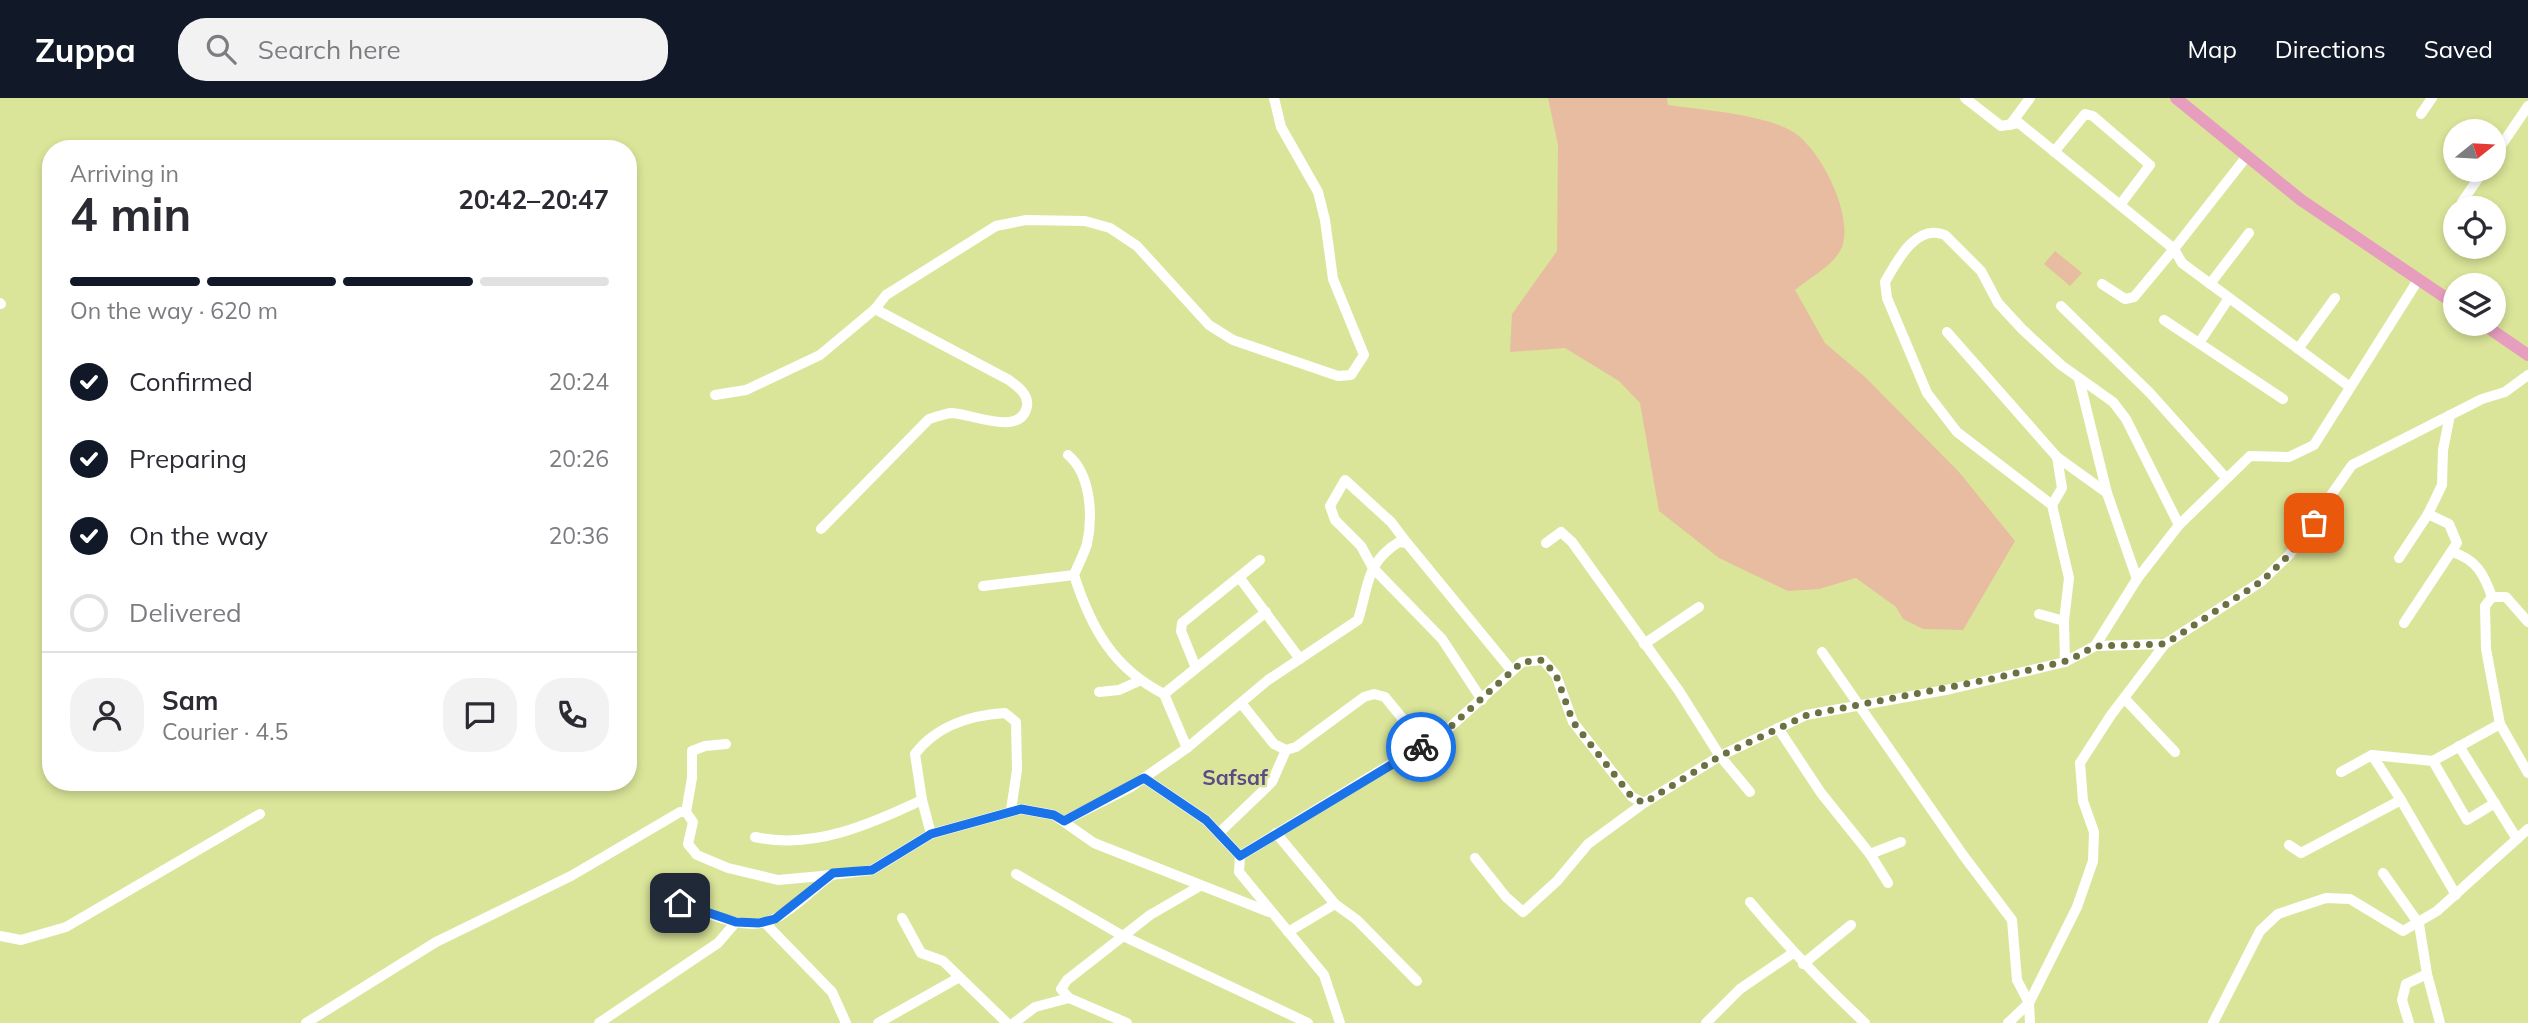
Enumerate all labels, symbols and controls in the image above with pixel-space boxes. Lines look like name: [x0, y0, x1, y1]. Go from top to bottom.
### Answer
search box: [178, 18, 668, 81]
text: Zuppa: [35, 29, 136, 70]
icon: search: [202, 30, 240, 68]
text: Search here: [258, 33, 401, 66]
text: Map: [2187, 34, 2237, 64]
text: Directions: [2275, 34, 2386, 64]
text: Saved: [2424, 34, 2493, 64]
north arrow: [2443, 119, 2506, 182]
map controls: [2443, 119, 2506, 336]
text: Arriving in: [70, 159, 179, 188]
text: 20:42–20:47: [458, 183, 609, 216]
text: 4 min: [70, 185, 191, 243]
button: locate: [2443, 196, 2506, 259]
button: layers: [2443, 273, 2506, 336]
text: On the way · 620 m: [70, 296, 278, 325]
icon: check: [70, 363, 108, 401]
text: Confirmed: [129, 365, 253, 398]
text: 20:24: [549, 367, 609, 396]
icon: check: [70, 440, 108, 478]
text: Preparing: [129, 442, 247, 475]
text: 20:26: [549, 444, 609, 473]
pin: [2284, 493, 2344, 553]
icon: bag: [2295, 504, 2333, 542]
icon: check: [70, 517, 108, 555]
text: On the way: [129, 519, 268, 552]
text: 20:36: [549, 521, 609, 550]
text: Delivered: [129, 596, 242, 629]
button: person: [70, 678, 144, 752]
button: chat: [443, 678, 517, 752]
button: phone: [535, 678, 609, 752]
text: Sam: [162, 684, 218, 717]
courier: [1386, 712, 1456, 782]
text: Courier · 4.5: [162, 717, 288, 746]
icon: bike: [1402, 728, 1440, 766]
district label: Safsaf: [1202, 764, 1269, 790]
pin: [650, 873, 710, 933]
icon: home: [661, 884, 699, 922]

